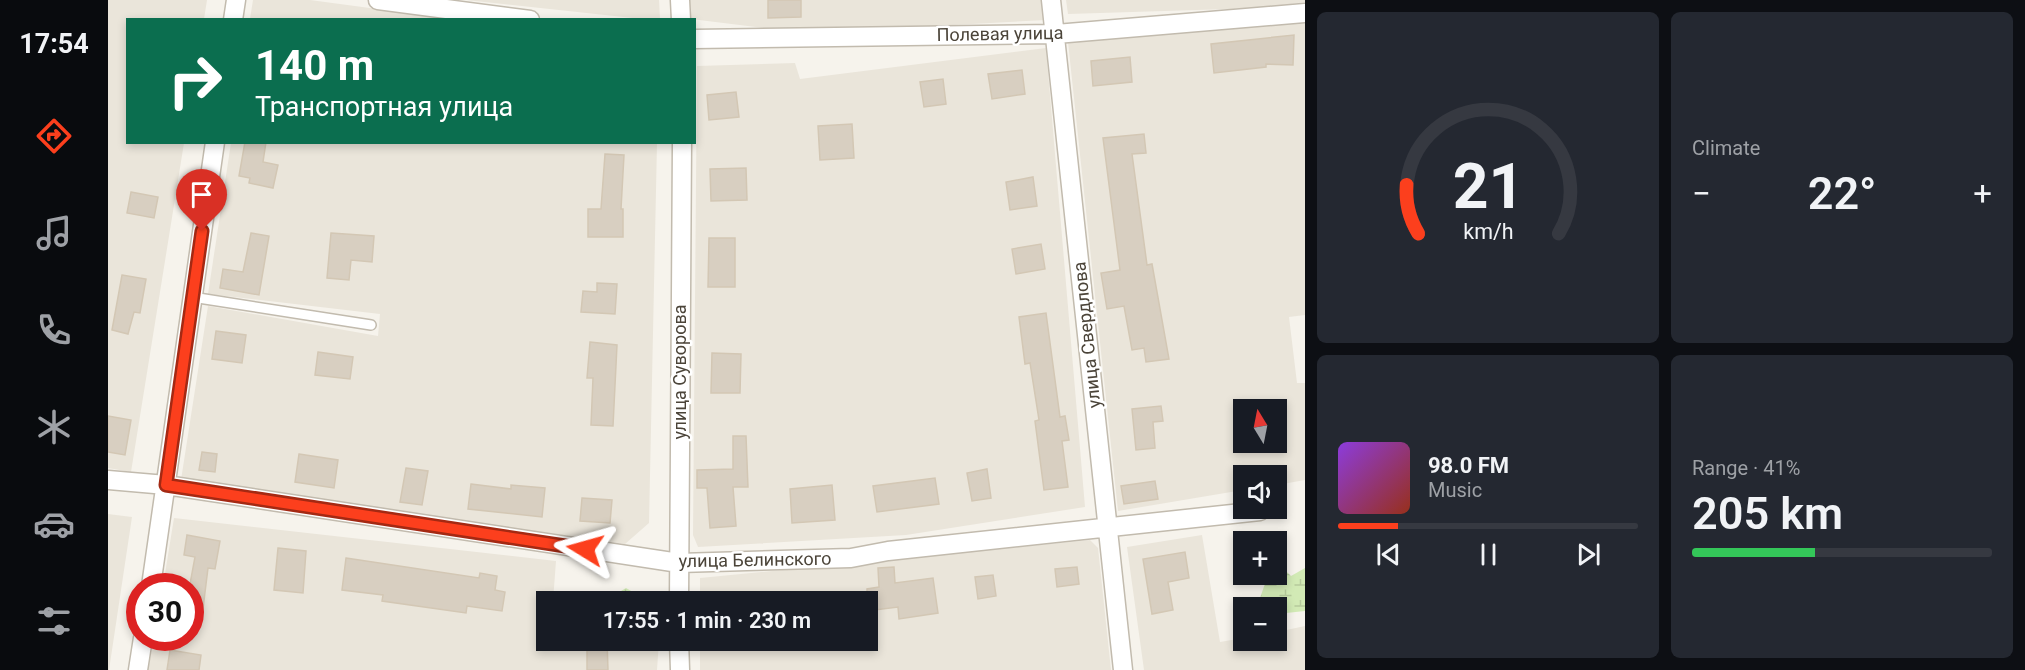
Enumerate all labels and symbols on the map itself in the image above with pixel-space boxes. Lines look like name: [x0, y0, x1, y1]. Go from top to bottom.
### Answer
street label: Полевая улица: [936, 22, 1064, 45]
pin: [176, 169, 227, 231]
street label: улица Свердлова: [1068, 261, 1105, 409]
street label: улица Суворова: [669, 304, 690, 440]
north arrow: [1233, 399, 1287, 453]
position arrow: [553, 517, 617, 581]
street label: улица Белинского: [678, 548, 832, 571]
speed limit sign: 30: [126, 573, 204, 651]

